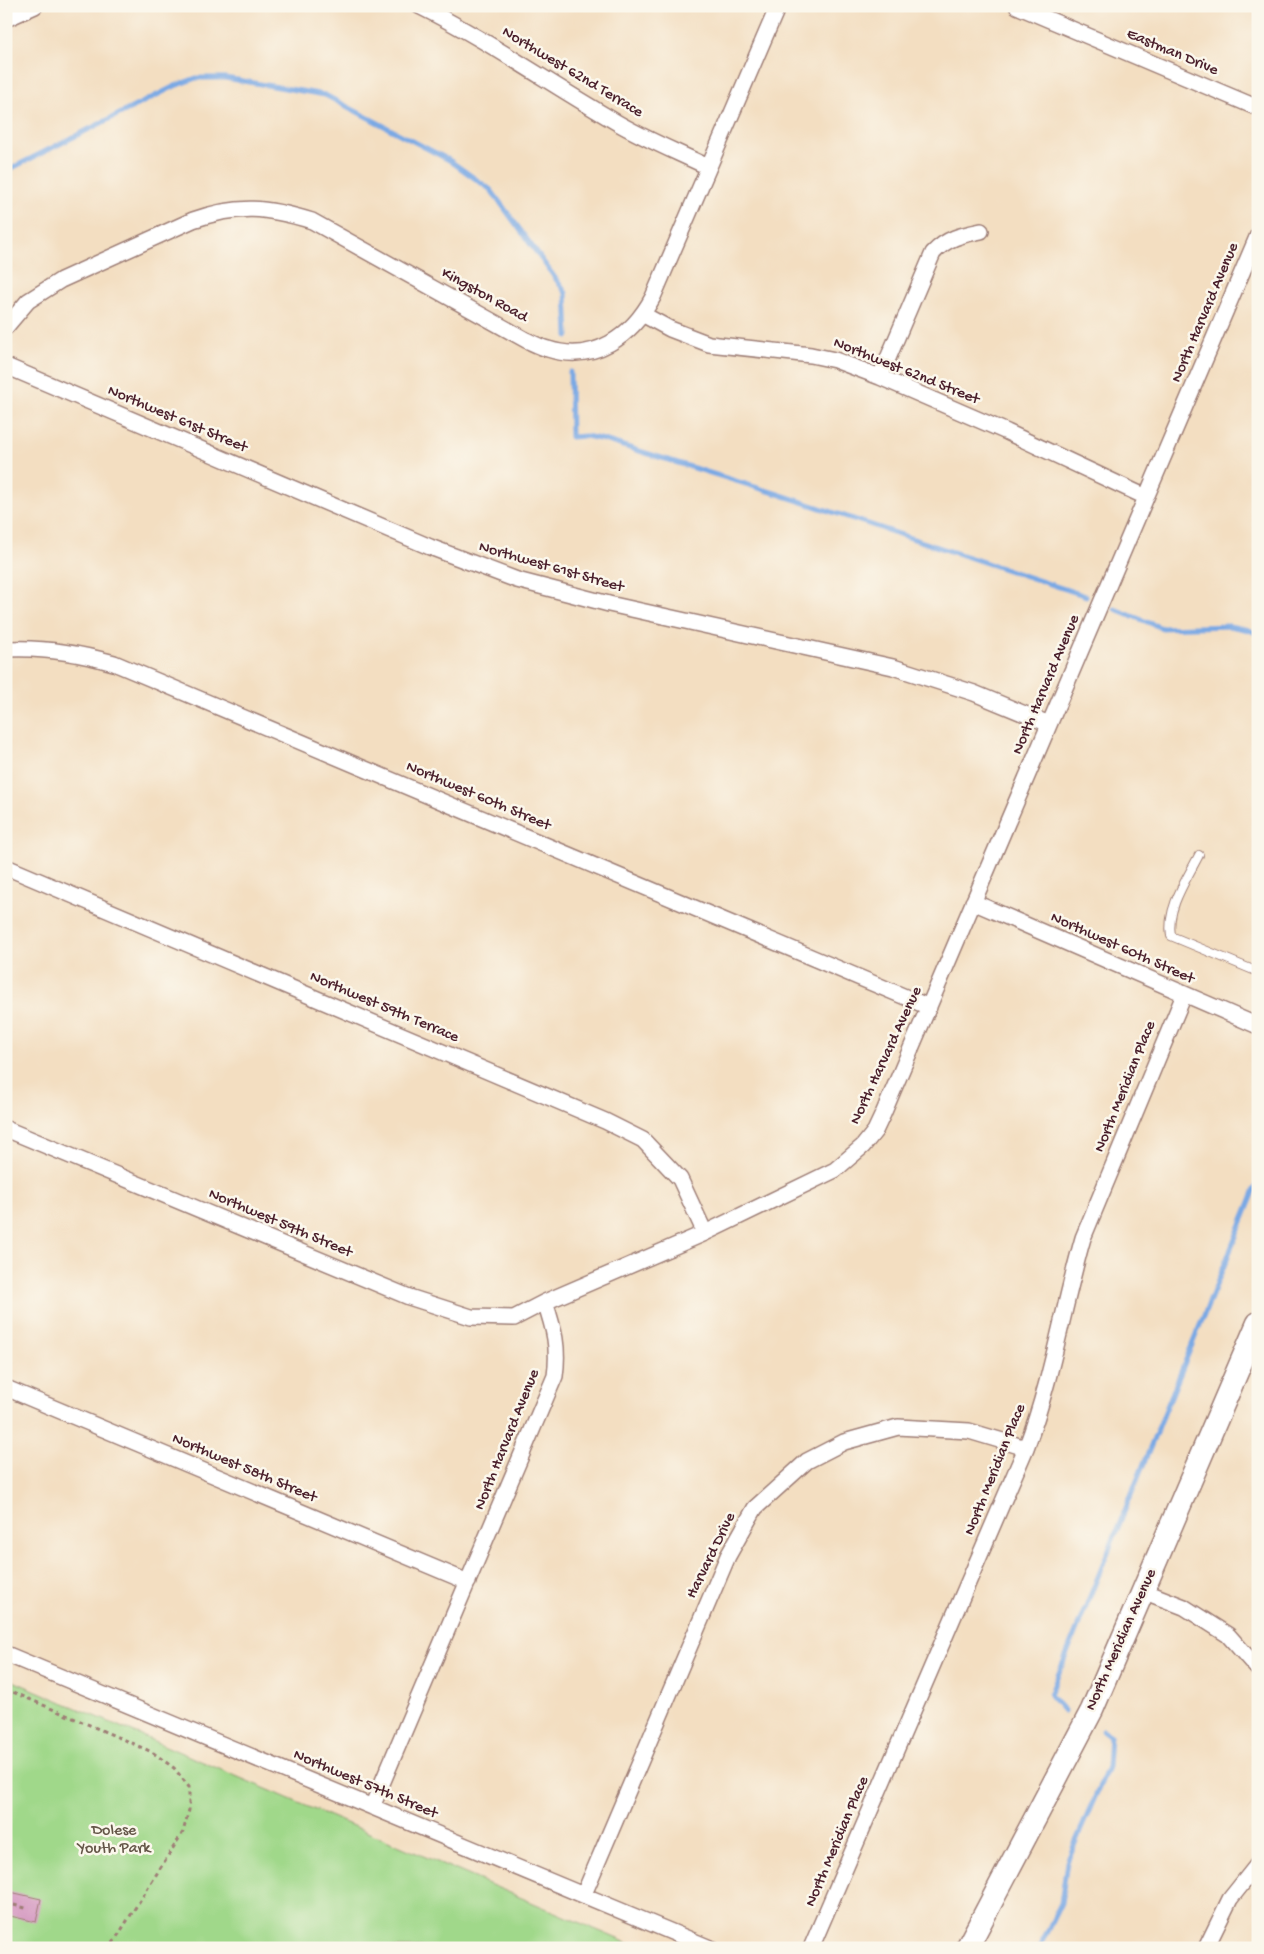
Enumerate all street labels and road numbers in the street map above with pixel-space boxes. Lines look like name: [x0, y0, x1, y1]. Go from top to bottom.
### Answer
street label: Northwest 62nd Terrace: [498, 23, 647, 123]
street label: Eastman Drive: [1123, 25, 1221, 81]
street label: North Harvard Avenue: [1168, 240, 1244, 386]
street label: Kingston Road: [437, 264, 532, 328]
street label: Northwest 62nd Street: [830, 334, 983, 411]
street label: Northwest 61st Street: [104, 382, 251, 459]
street label: Northwest 61st Street: [476, 538, 627, 598]
street label: North Harvard Avenue: [1009, 612, 1085, 758]
street label: Northwest 60th Street: [403, 758, 554, 837]
street label: Northwest 60th Street: [1047, 909, 1198, 990]
street label: Northwest 59th Terrace: [307, 968, 462, 1048]
street label: North Harvard Avenue: [847, 983, 928, 1128]
street label: North Meridian Place: [1091, 1018, 1161, 1155]
street label: Northwest 59th Street: [205, 1185, 356, 1263]
street label: North Harvard Avenue: [471, 1366, 545, 1513]
street label: North Meridian Place: [961, 1401, 1031, 1538]
street label: Northwest 58th Street: [169, 1430, 320, 1509]
street label: Harvard Drive: [683, 1509, 741, 1602]
street label: North Meridian Avenue: [1082, 1566, 1162, 1714]
street label: Northwest 57th Street: [290, 1746, 441, 1825]
street label: North Meridian Place: [802, 1773, 874, 1910]

